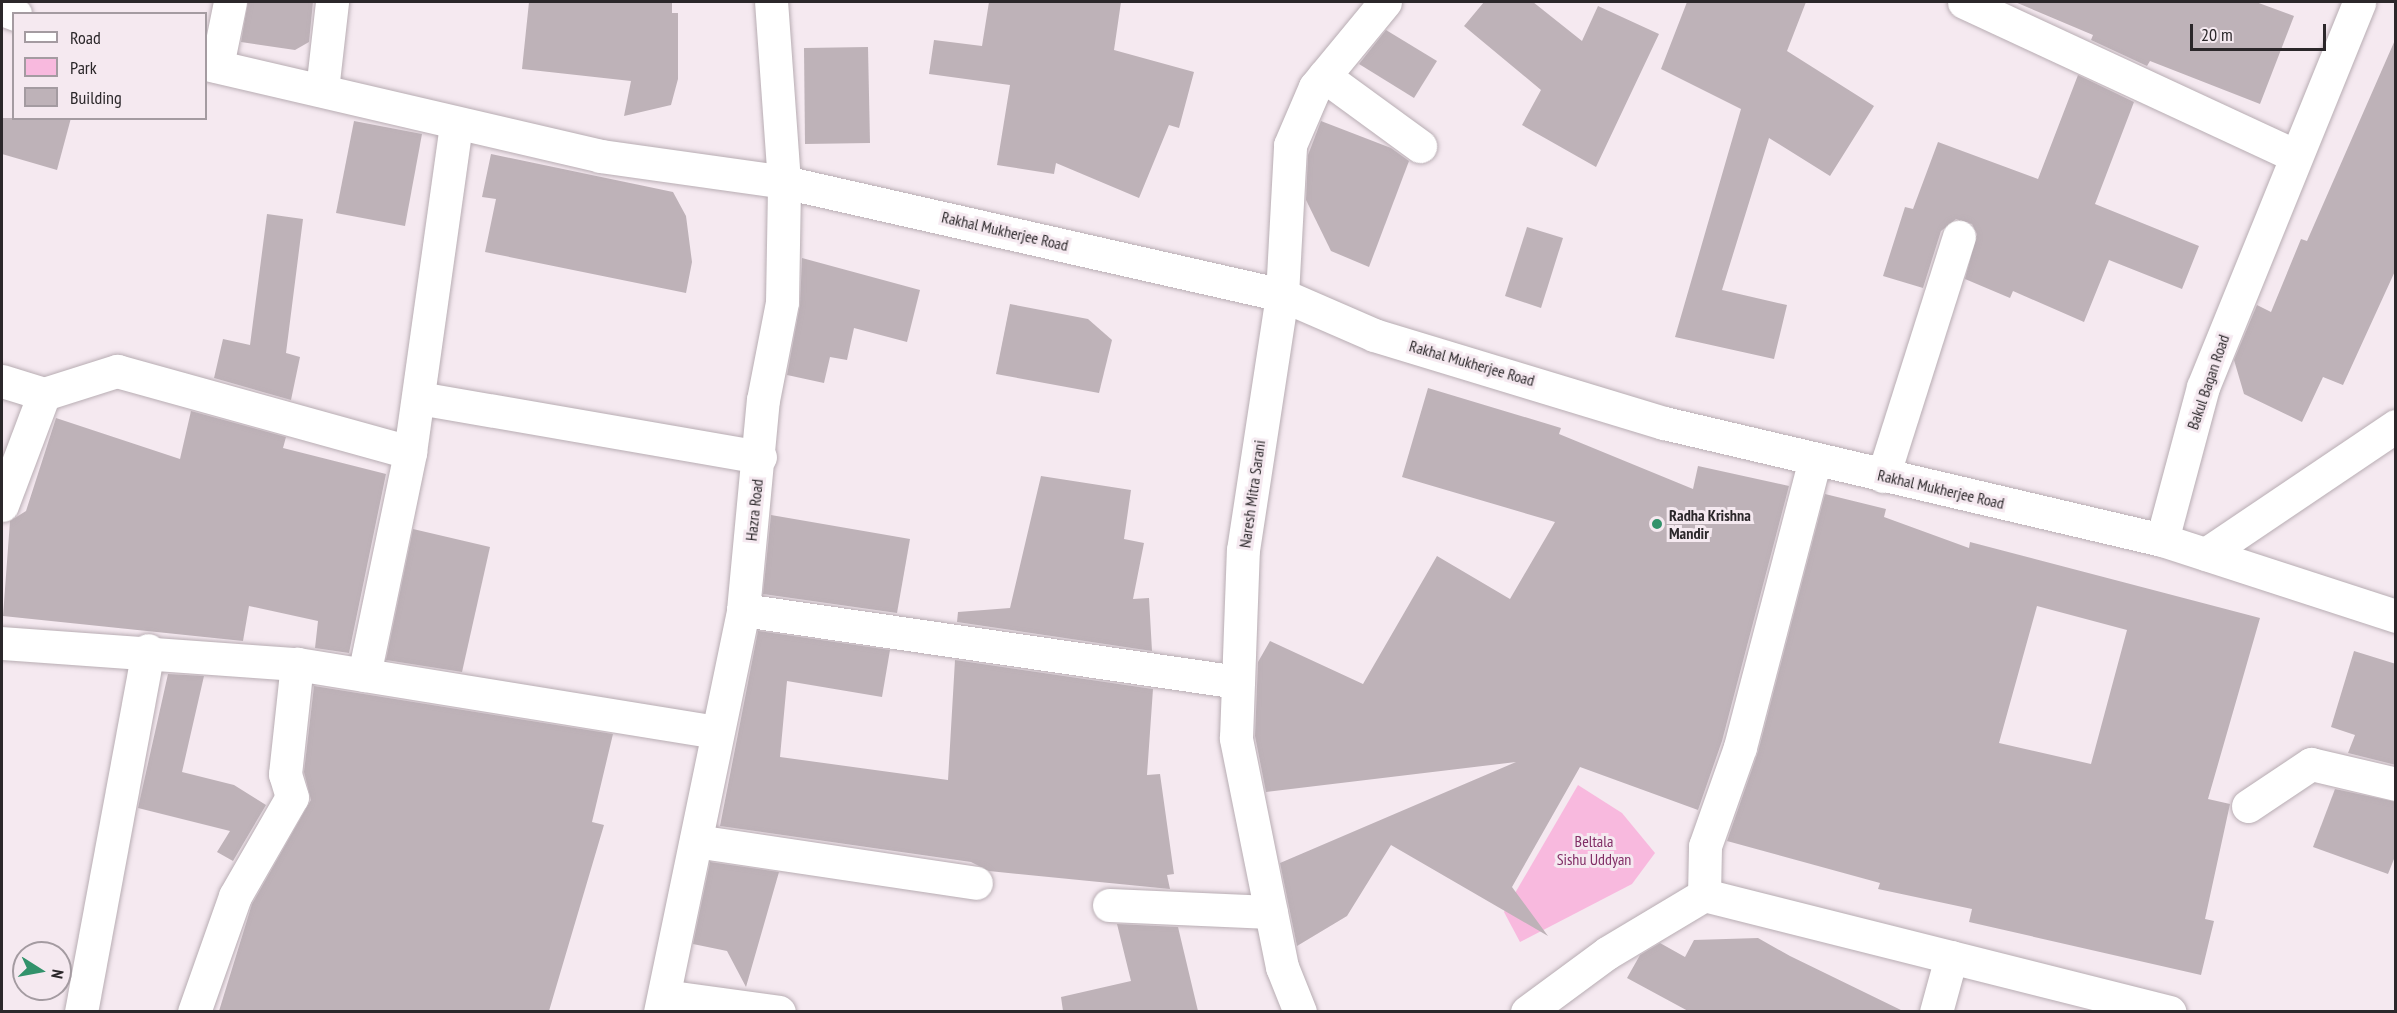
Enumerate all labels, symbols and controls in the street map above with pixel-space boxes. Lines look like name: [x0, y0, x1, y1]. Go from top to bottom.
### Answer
legend: [12, 12, 207, 120]
scale bar: [2193, 12, 2330, 50]
text: 20 m: [2201, 23, 2233, 46]
text: Road: [70, 26, 101, 49]
text: Park: [70, 56, 97, 79]
text: Building: [70, 86, 122, 109]
street label: Rakhal Mukherjee Road: [940, 207, 1070, 255]
street label: Bakul Bagan Road: [2183, 332, 2233, 432]
street label: Rakhal Mukherjee Road: [1407, 336, 1537, 390]
street label: Naresh Mitra Sarani: [1235, 439, 1269, 549]
street label: Rakhal Mukherjee Road: [1876, 465, 2006, 513]
street label: Hazra Road: [741, 478, 767, 542]
place label: Radha Krishna Mandir: [1669, 505, 1751, 543]
marker: Radha Krishna Mandir: [1650, 517, 1664, 531]
park label: Beltala Sishu Uddyan: [1557, 831, 1631, 869]
north arrow: [12, 941, 72, 1001]
text: N: [47, 968, 68, 980]

